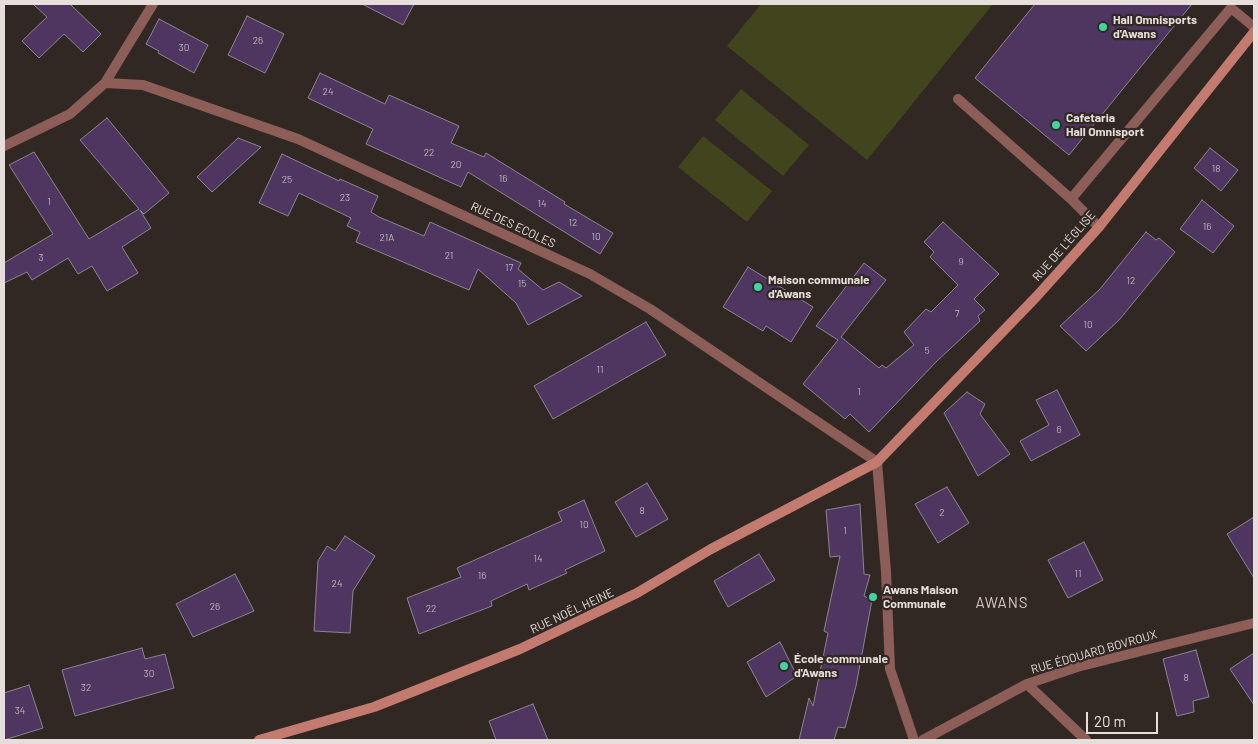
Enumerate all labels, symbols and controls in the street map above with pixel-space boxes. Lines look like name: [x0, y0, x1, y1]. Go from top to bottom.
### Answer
place label: Hall Omnisports d'Awans: [1113, 13, 1197, 41]
marker: Hall Omnisports d'Awans: [1097, 21, 1109, 33]
house number: 26: [253, 35, 263, 47]
house number: 30: [179, 42, 189, 54]
house number: 24: [323, 86, 333, 98]
place label: Cafetaria Hall Omnisport: [1066, 111, 1144, 139]
marker: Cafetaria Hall Omnisport: [1050, 119, 1062, 131]
house number: 22: [424, 147, 434, 159]
house number: 20: [450, 159, 462, 171]
house number: 18: [1212, 163, 1220, 175]
house number: 16: [499, 173, 507, 185]
house number: 25: [282, 174, 292, 186]
house number: 23: [340, 192, 350, 204]
house number: 1: [47, 196, 51, 208]
house number: 14: [537, 198, 547, 210]
street label: RUE DES ECOLES: [468, 199, 558, 251]
street label: RUE DE L'ÉGLISE: [1030, 208, 1098, 284]
house number: 12: [569, 217, 577, 229]
house number: 16: [1203, 221, 1211, 233]
house number: 10: [591, 231, 601, 243]
house number: 21A: [380, 232, 394, 244]
house number: 21: [445, 250, 453, 262]
house number: 3: [38, 252, 44, 264]
house number: 9: [958, 256, 964, 268]
house number: 17: [505, 262, 513, 274]
place label: Maison communale d'Awans: [768, 273, 870, 301]
house number: 12: [1127, 275, 1135, 287]
house number: 15: [518, 278, 526, 290]
marker: Maison communale d'Awans: [752, 281, 764, 293]
house number: 7: [955, 308, 959, 320]
house number: 10: [1083, 319, 1093, 331]
house number: 5: [924, 345, 930, 357]
house number: 11: [596, 364, 604, 376]
house number: 1: [857, 386, 861, 398]
house number: 6: [1056, 424, 1062, 436]
house number: 8: [639, 505, 645, 517]
house number: 2: [939, 507, 945, 519]
house number: 10: [579, 519, 589, 531]
house number: 1: [843, 525, 847, 537]
house number: 14: [533, 553, 543, 565]
house number: 11: [1074, 568, 1082, 580]
house number: 16: [478, 570, 486, 582]
house number: 24: [332, 578, 342, 590]
place label: Awans Maison Communale: [883, 583, 958, 611]
street label: RUE NOËL HEINE: [528, 585, 616, 637]
marker: Awans Maison Communale: [867, 591, 879, 603]
district label: AWANS: [975, 594, 1029, 612]
house number: 26: [210, 601, 220, 613]
house number: 22: [426, 603, 436, 615]
street label: RUE ÉDOUARD BOVROUX: [1029, 627, 1159, 677]
place label: École communale d'Awans: [794, 652, 888, 680]
marker: École communale d'Awans: [778, 660, 790, 672]
house number: 30: [144, 668, 154, 680]
house number: 8: [1183, 672, 1189, 684]
house number: 32: [81, 682, 91, 694]
scale bar: [1088, 702, 1160, 734]
house number: 34: [15, 705, 25, 717]
text: 20 m: [1094, 712, 1126, 730]

